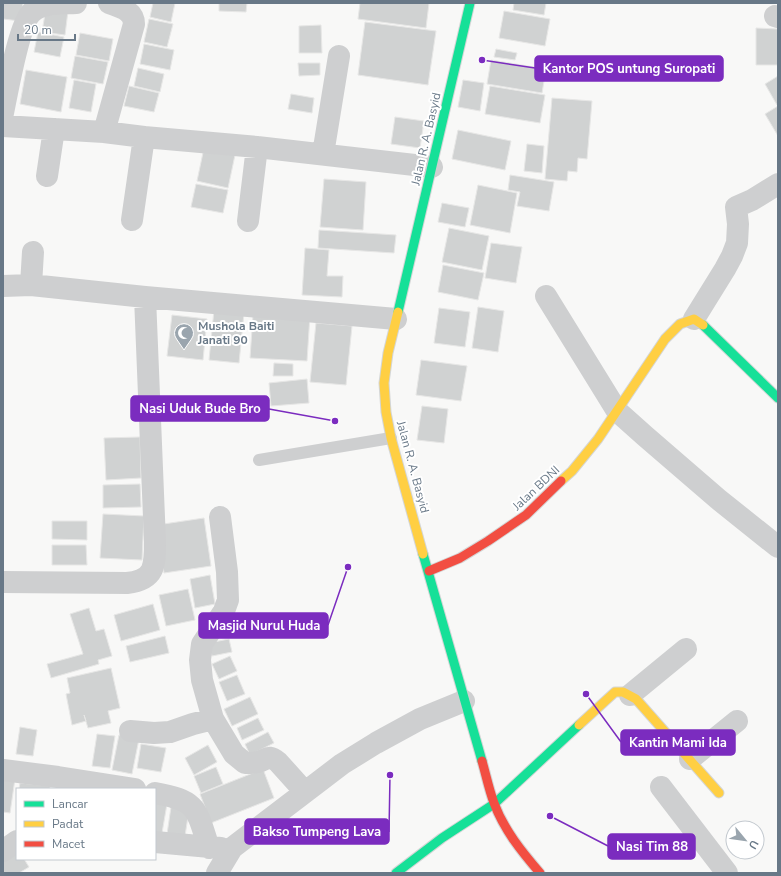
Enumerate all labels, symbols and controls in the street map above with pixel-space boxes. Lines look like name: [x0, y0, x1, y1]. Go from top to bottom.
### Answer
scale bar: [18, 16, 75, 42]
text: 20 m: [24, 22, 52, 38]
callout: Kantor POS untung Suropati: [535, 56, 723, 81]
text: Kantor POS untung Suropati: [543, 60, 715, 78]
street label: Jalan R. A. Basyid: [407, 91, 444, 188]
place label: Mushola Baiti Janati 90: [197, 318, 274, 348]
mosque icon: Mushola Baiti Janati 90: [173, 322, 195, 350]
callout: Nasi Uduk Bude Bro: [131, 396, 269, 421]
text: Nasi Uduk Bude Bro: [139, 400, 261, 418]
street label: Jalan R. A. Basyid: [393, 418, 433, 515]
street label: Jalan BDNI: [508, 462, 563, 515]
callout: Masjid Nurul Huda: [199, 613, 328, 638]
text: Masjid Nurul Huda: [208, 617, 320, 635]
callout: Kantin Mami Ida: [621, 730, 735, 755]
text: Kantin Mami Ida: [629, 734, 727, 752]
legend: [16, 788, 156, 860]
text: Lancar: [52, 796, 89, 812]
text: Padat: [52, 816, 84, 832]
callout: Bakso Tumpeng Lava: [245, 819, 389, 844]
north arrow: [725, 820, 765, 860]
text: Bakso Tumpeng Lava: [253, 823, 381, 841]
callout: Nasi Tim 88: [608, 834, 695, 859]
text: Macet: [52, 836, 85, 852]
text: U: [745, 837, 762, 852]
text: Nasi Tim 88: [616, 838, 688, 856]

